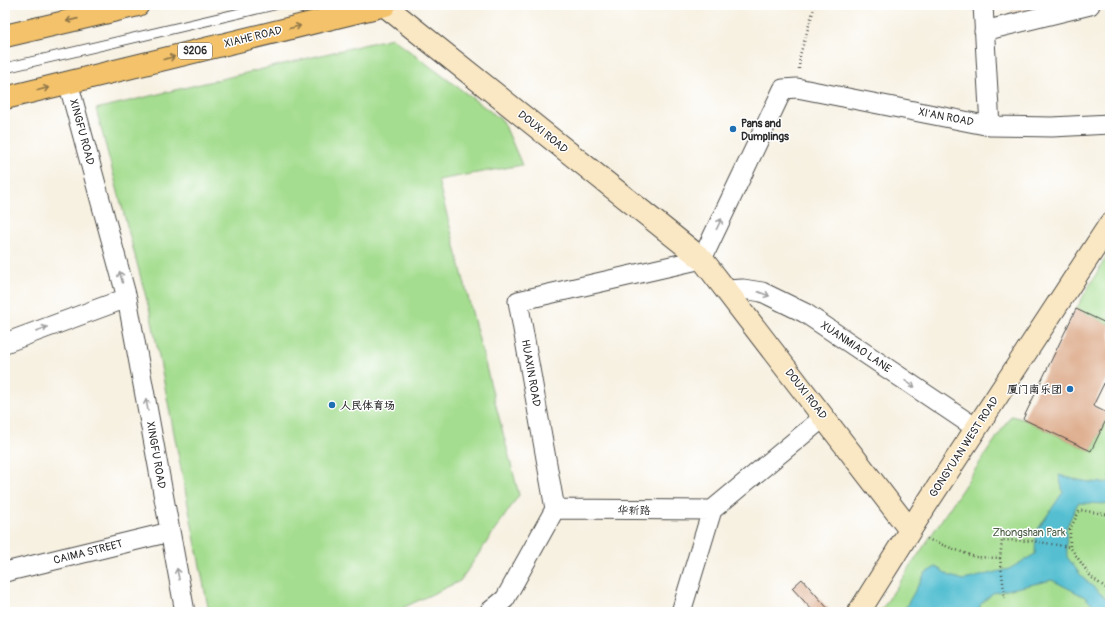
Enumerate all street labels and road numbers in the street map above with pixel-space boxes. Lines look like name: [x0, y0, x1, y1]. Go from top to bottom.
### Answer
street label: XIAHE ROAD: [223, 24, 283, 50]
road number: S206: [178, 43, 212, 59]
street label: XINGFU ROAD: [67, 98, 97, 167]
street label: XI'AN ROAD: [917, 105, 975, 129]
street label: DOUXI ROAD: [515, 108, 571, 156]
street label: XUANMIAO LANE: [818, 319, 894, 376]
street label: HUAXIN ROAD: [519, 338, 543, 408]
street label: DOUXI ROAD: [782, 366, 830, 422]
street label: GONGYUAN WEST ROAD: [927, 394, 1001, 500]
street label: XINGFU ROAD: [144, 421, 168, 490]
street label: 华新路: [618, 504, 651, 517]
street label: CAIMA STREET: [52, 537, 124, 567]

